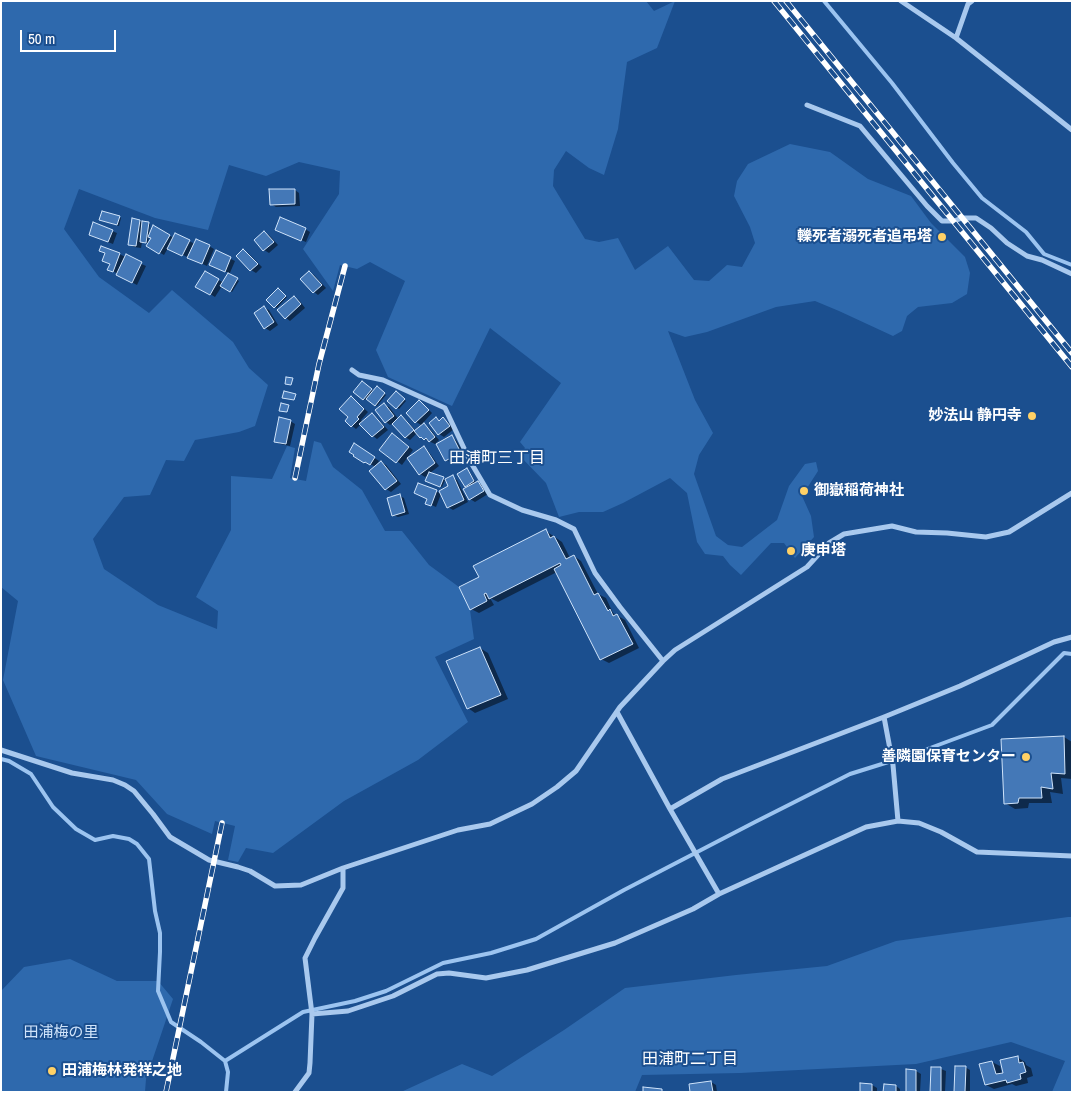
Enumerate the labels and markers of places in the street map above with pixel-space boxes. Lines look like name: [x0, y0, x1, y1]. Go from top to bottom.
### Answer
place label: 轢死者溺死者追弔塔: [797, 228, 932, 246]
marker: 轢死者溺死者追弔塔: [936, 231, 948, 243]
place label: 妙法山 静円寺: [929, 407, 1022, 425]
marker: 妙法山 静円寺: [1026, 410, 1038, 422]
place label: 御嶽稲荷神社: [814, 482, 904, 500]
marker: 御嶽稲荷神社: [798, 485, 810, 497]
place label: 庚申塔: [801, 542, 846, 560]
marker: 庚申塔: [785, 545, 797, 557]
place label: 善隣園保育センター: [881, 748, 1016, 766]
marker: 善隣園保育センター: [1020, 751, 1032, 763]
place label: 田浦梅林発祥之地: [62, 1062, 182, 1080]
marker: 田浦梅林発祥之地: [46, 1065, 58, 1077]

